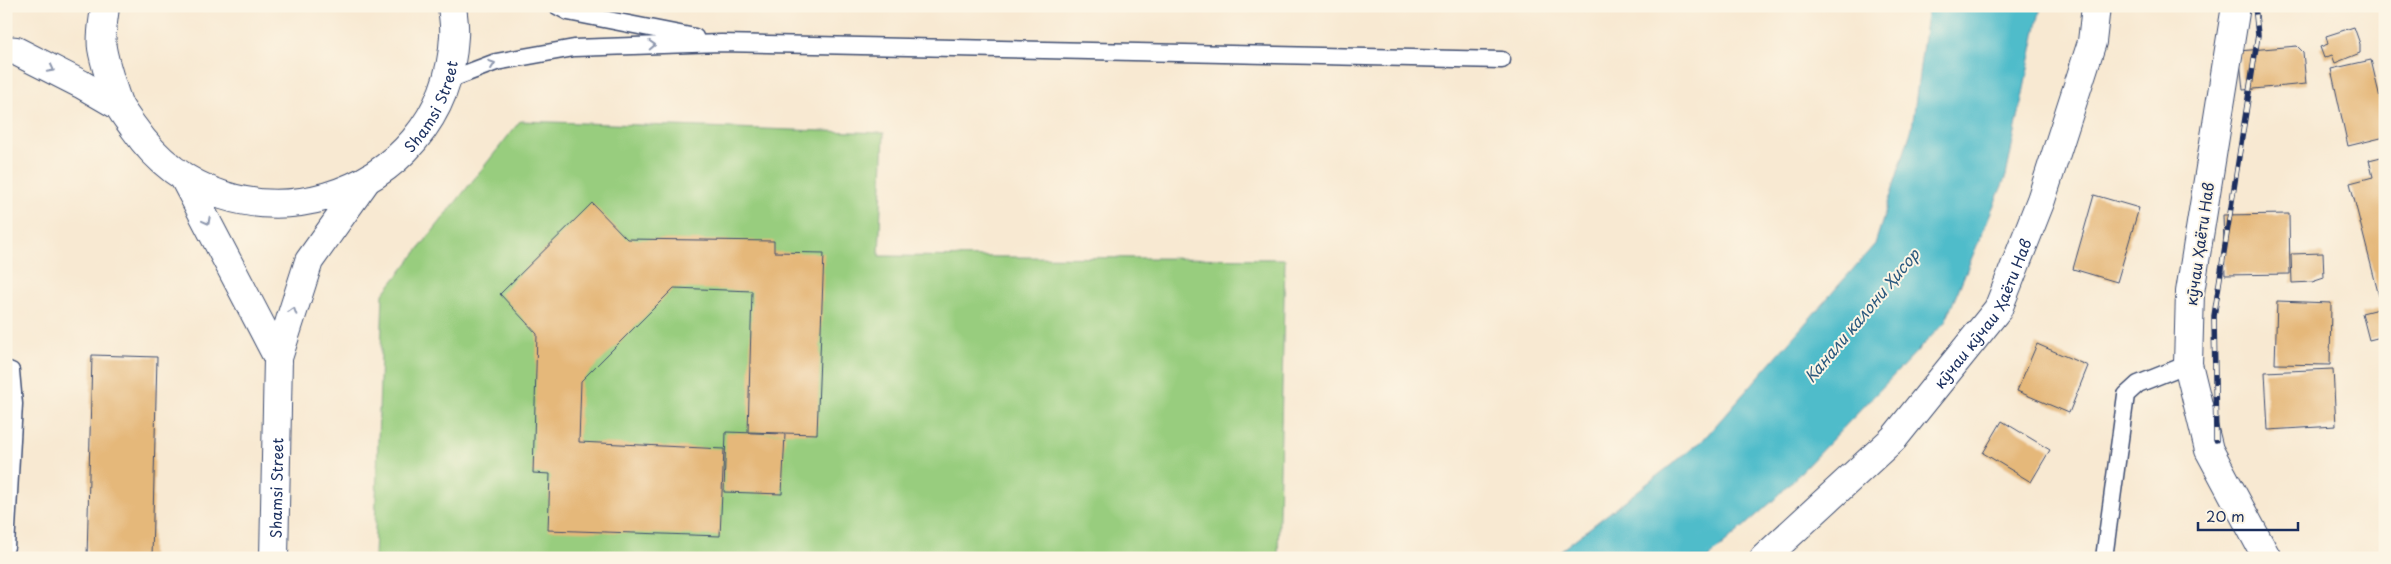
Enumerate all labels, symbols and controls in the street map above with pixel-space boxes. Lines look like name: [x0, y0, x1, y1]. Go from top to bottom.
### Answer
one-way arrow: [649, 40, 657, 51]
street label: Shamsi Street: [398, 58, 462, 157]
one-way arrow: [487, 60, 495, 70]
one-way arrow: [46, 62, 55, 73]
street label: кӯчаи Ҳаёти Нав: [2179, 181, 2219, 307]
one-way arrow: [201, 216, 211, 225]
street label: кӯчаи кӯчаи Ҳаёти Нав: [1927, 235, 2036, 393]
water label: Канали калони Ҳисор: [1798, 242, 1925, 387]
one-way arrow: [287, 307, 297, 316]
street label: Shamsi Street: [263, 438, 288, 538]
scale bar: [2198, 499, 2298, 531]
text: 20 m: [2206, 504, 2245, 527]

